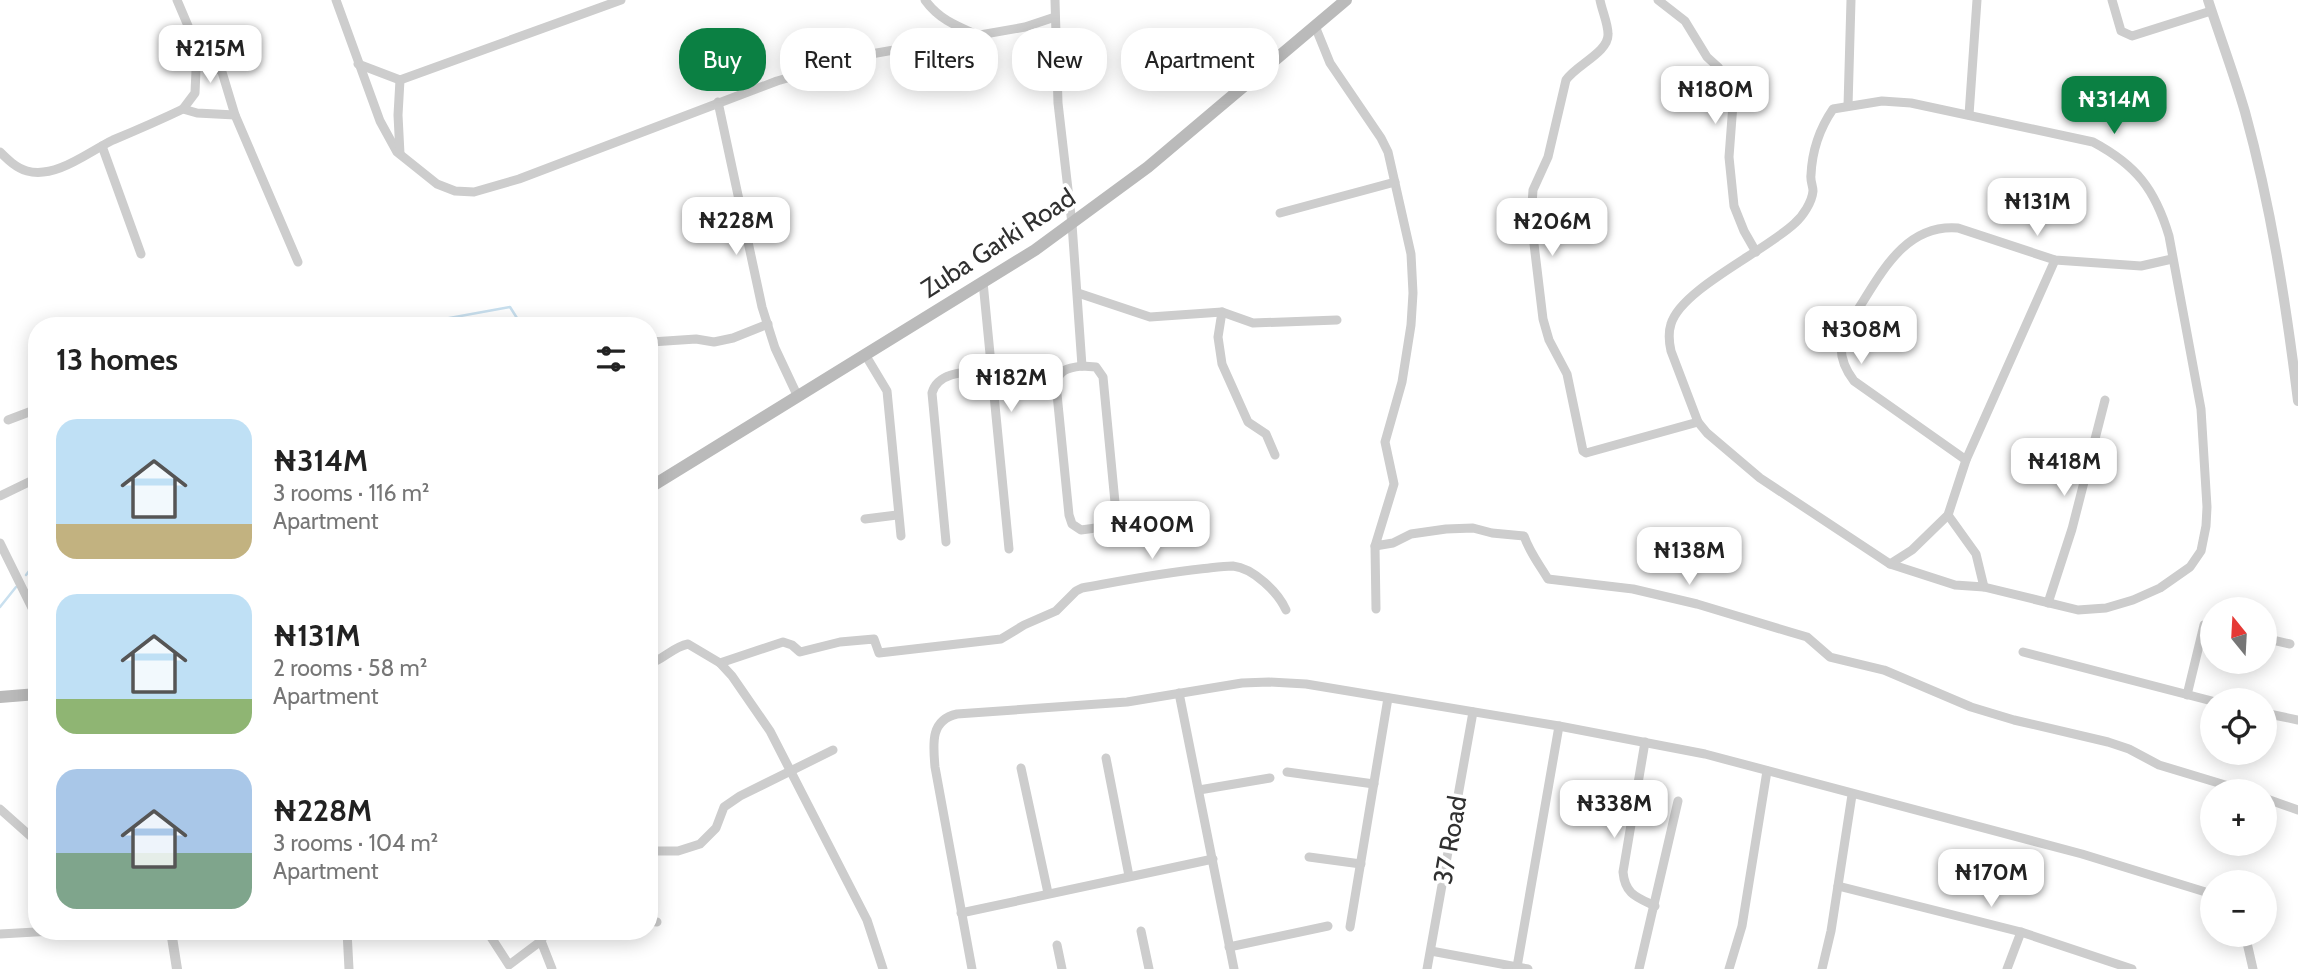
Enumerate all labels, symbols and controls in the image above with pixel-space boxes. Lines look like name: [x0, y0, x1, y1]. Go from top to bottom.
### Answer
pin: ₦215M: [161, 25, 259, 85]
chip: Buy: [679, 28, 766, 91]
chip: Rent: [780, 28, 876, 91]
chip: Filters: [890, 28, 998, 91]
chip: New: [1012, 28, 1107, 91]
chip: Apartment: [1121, 28, 1279, 91]
text: ₦215M: [175, 34, 245, 62]
pin: ₦180M: [1666, 66, 1764, 126]
text: ₦180M: [1677, 75, 1753, 103]
pin: ₦314M: [2065, 76, 2163, 136]
text: ₦314M: [2078, 85, 2150, 113]
pin: ₦131M: [1988, 178, 2086, 238]
street label: Zuba Garki Road: [915, 181, 1081, 305]
text: ₦131M: [2003, 187, 2071, 215]
pin: ₦228M: [687, 198, 785, 257]
pin: ₦206M: [1503, 198, 1601, 258]
text: ₦228M: [698, 206, 774, 234]
text: ₦206M: [1512, 207, 1592, 235]
pin: ₦308M: [1812, 306, 1910, 366]
text: ₦308M: [1821, 315, 1901, 343]
icon: filters: [592, 340, 630, 378]
text: 13 homes: [56, 341, 178, 378]
pin: ₦182M: [962, 354, 1060, 414]
text: ₦182M: [975, 363, 1047, 391]
pin: ₦418M: [2015, 438, 2113, 498]
text: ₦314M: [273, 442, 368, 479]
icon: home: [112, 447, 196, 531]
text: ₦418M: [2027, 447, 2101, 475]
text: 3 rooms · 116 m²: [273, 479, 429, 507]
pin: ₦400M: [1103, 502, 1201, 561]
text: Apartment: [273, 507, 378, 535]
text: ₦400M: [1110, 510, 1194, 538]
pin: ₦138M: [1640, 528, 1738, 587]
text: ₦138M: [1653, 536, 1725, 564]
north arrow: [2200, 597, 2277, 674]
map controls: [2200, 597, 2277, 947]
text: ₦131M: [273, 617, 361, 654]
icon: home: [112, 622, 196, 706]
text: 2 rooms · 58 m²: [273, 654, 427, 682]
text: Apartment: [273, 682, 378, 710]
button: locate: [2200, 688, 2277, 765]
button: +: [2200, 779, 2277, 856]
pin: ₦338M: [1565, 780, 1663, 840]
text: ₦338M: [1576, 789, 1652, 817]
text: ₦228M: [273, 792, 372, 829]
street label: 37 Road: [1426, 793, 1474, 887]
icon: home: [112, 797, 196, 881]
text: 3 rooms · 104 m²: [273, 829, 438, 857]
pin: ₦170M: [1942, 850, 2040, 909]
text: Apartment: [273, 857, 378, 885]
text: ₦170M: [1954, 858, 2028, 886]
button: −: [2200, 870, 2277, 947]

